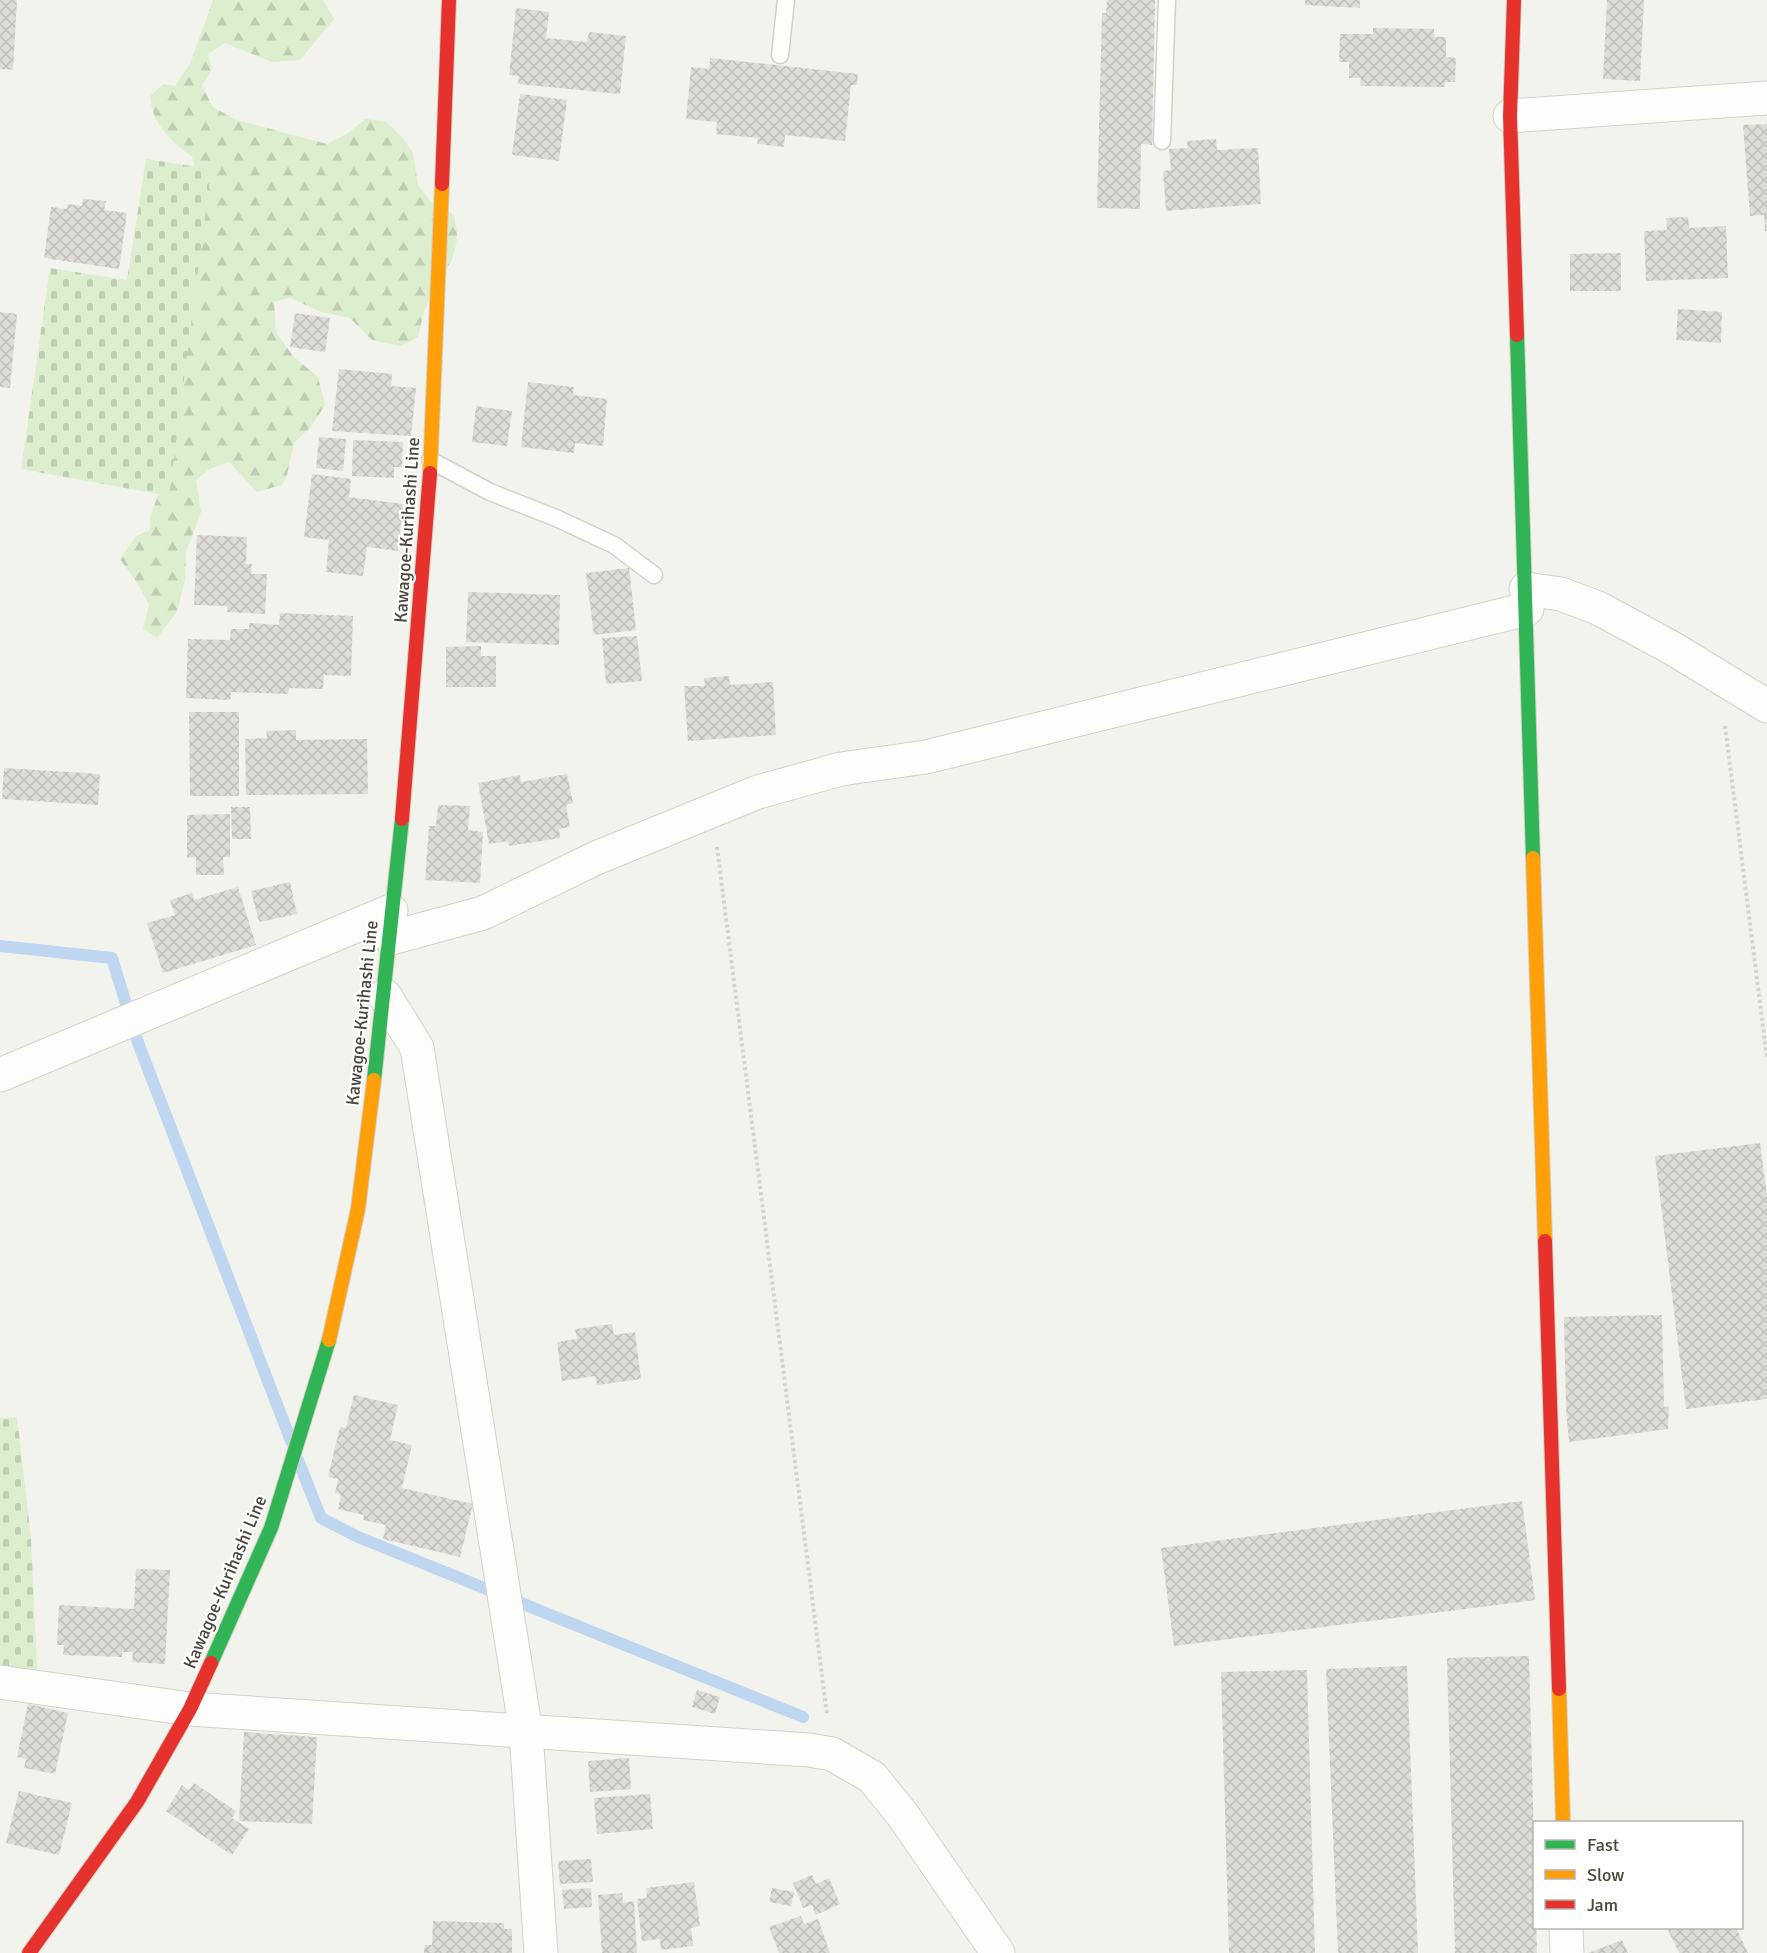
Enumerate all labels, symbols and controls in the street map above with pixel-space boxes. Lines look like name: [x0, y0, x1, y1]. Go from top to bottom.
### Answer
street label: Kawagoe-Kurihashi Line: [390, 436, 424, 624]
street label: Kawagoe-Kurihashi Line: [341, 919, 383, 1107]
street label: Kawagoe-Kurihashi Line: [179, 1492, 271, 1672]
legend: [1533, 1821, 1743, 1929]
text: Fast: [1587, 1834, 1619, 1856]
text: Slow: [1587, 1864, 1624, 1886]
text: Jam: [1587, 1894, 1618, 1916]

